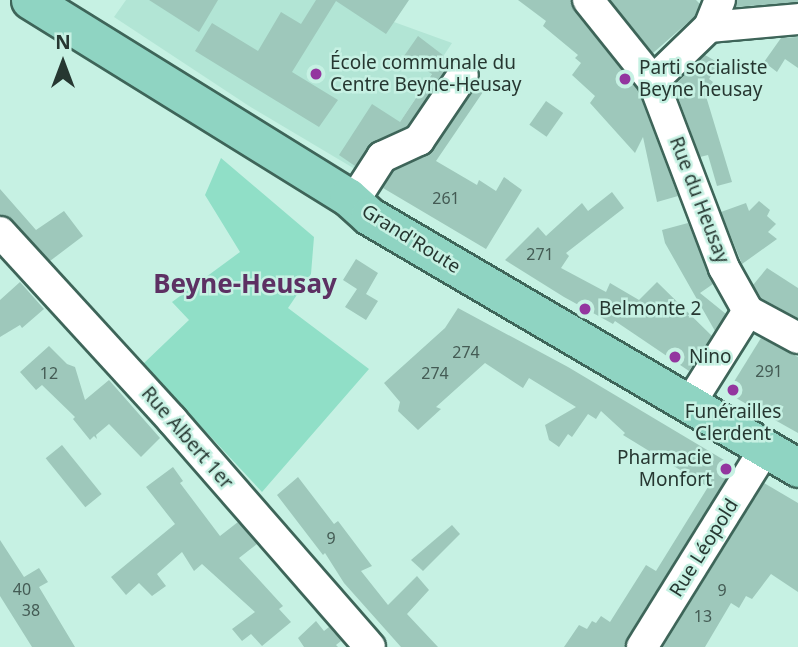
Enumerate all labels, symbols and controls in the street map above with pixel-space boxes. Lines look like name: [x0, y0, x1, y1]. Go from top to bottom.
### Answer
north arrow: [28, 28, 98, 98]
text: N: [55, 29, 71, 55]
place label: École communale du Centre Beyne-Heusay: [330, 52, 521, 96]
place label: Parti socialiste Beyne heusay: [639, 57, 767, 101]
marker: École communale du Centre Beyne-Heusay: [308, 66, 324, 82]
marker: Parti socialiste Beyne heusay: [617, 71, 633, 87]
street label: Rue du Heusay: [664, 134, 734, 266]
house number: 261: [432, 188, 460, 208]
street label: Grand'Route: [357, 200, 465, 278]
house number: 271: [526, 244, 554, 264]
district label: Beyne-Heusay: [153, 268, 337, 300]
place label: Belmonte 2: [599, 298, 701, 320]
marker: Belmonte 2: [577, 301, 593, 317]
house number: 274: [452, 342, 480, 362]
place label: Nino: [689, 346, 732, 368]
marker: Nino: [667, 349, 683, 365]
house number: 291: [755, 361, 783, 381]
house number: 12: [40, 363, 58, 383]
house number: 274: [421, 363, 449, 383]
street label: Rue Albert 1er: [136, 382, 238, 494]
marker: Funérailles Clerdent: [725, 382, 741, 398]
place label: Funérailles Clerdent: [685, 401, 781, 445]
place label: Pharmacie Monfort: [617, 447, 712, 491]
marker: Pharmacie Monfort: [718, 461, 734, 477]
street label: Rue Léopold: [665, 495, 743, 601]
house number: 9: [326, 528, 336, 548]
house number: 40: [13, 579, 31, 599]
house number: 9: [717, 580, 727, 600]
house number: 38: [22, 600, 40, 620]
house number: 13: [694, 606, 712, 626]

